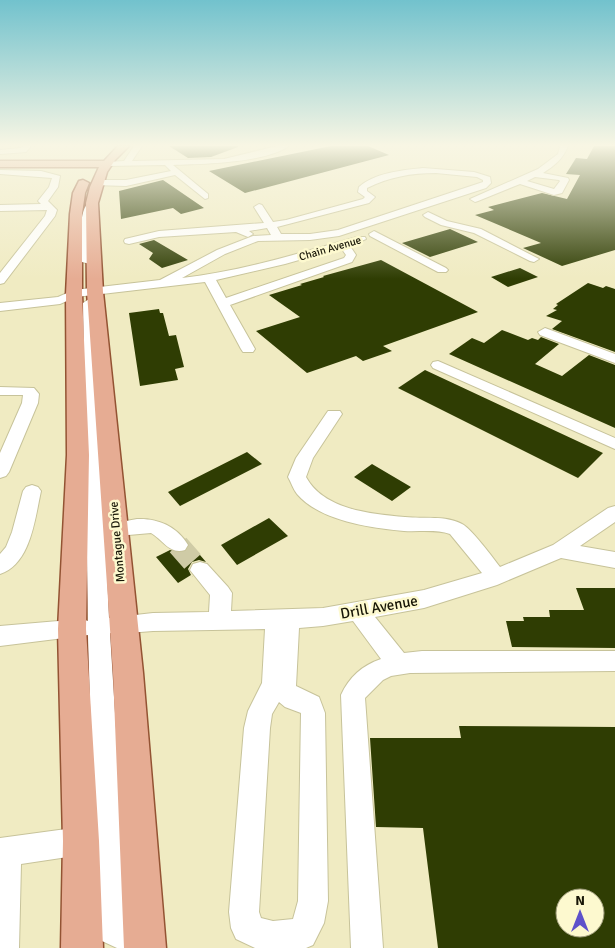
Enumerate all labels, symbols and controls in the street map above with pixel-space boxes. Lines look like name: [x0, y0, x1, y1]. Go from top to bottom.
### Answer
street label: Chain Avenue: [298, 233, 363, 264]
street label: Montague Drive: [106, 501, 129, 583]
street label: Drill Avenue: [339, 591, 419, 623]
north arrow: [555, 888, 605, 938]
text: N: [575, 892, 585, 909]

